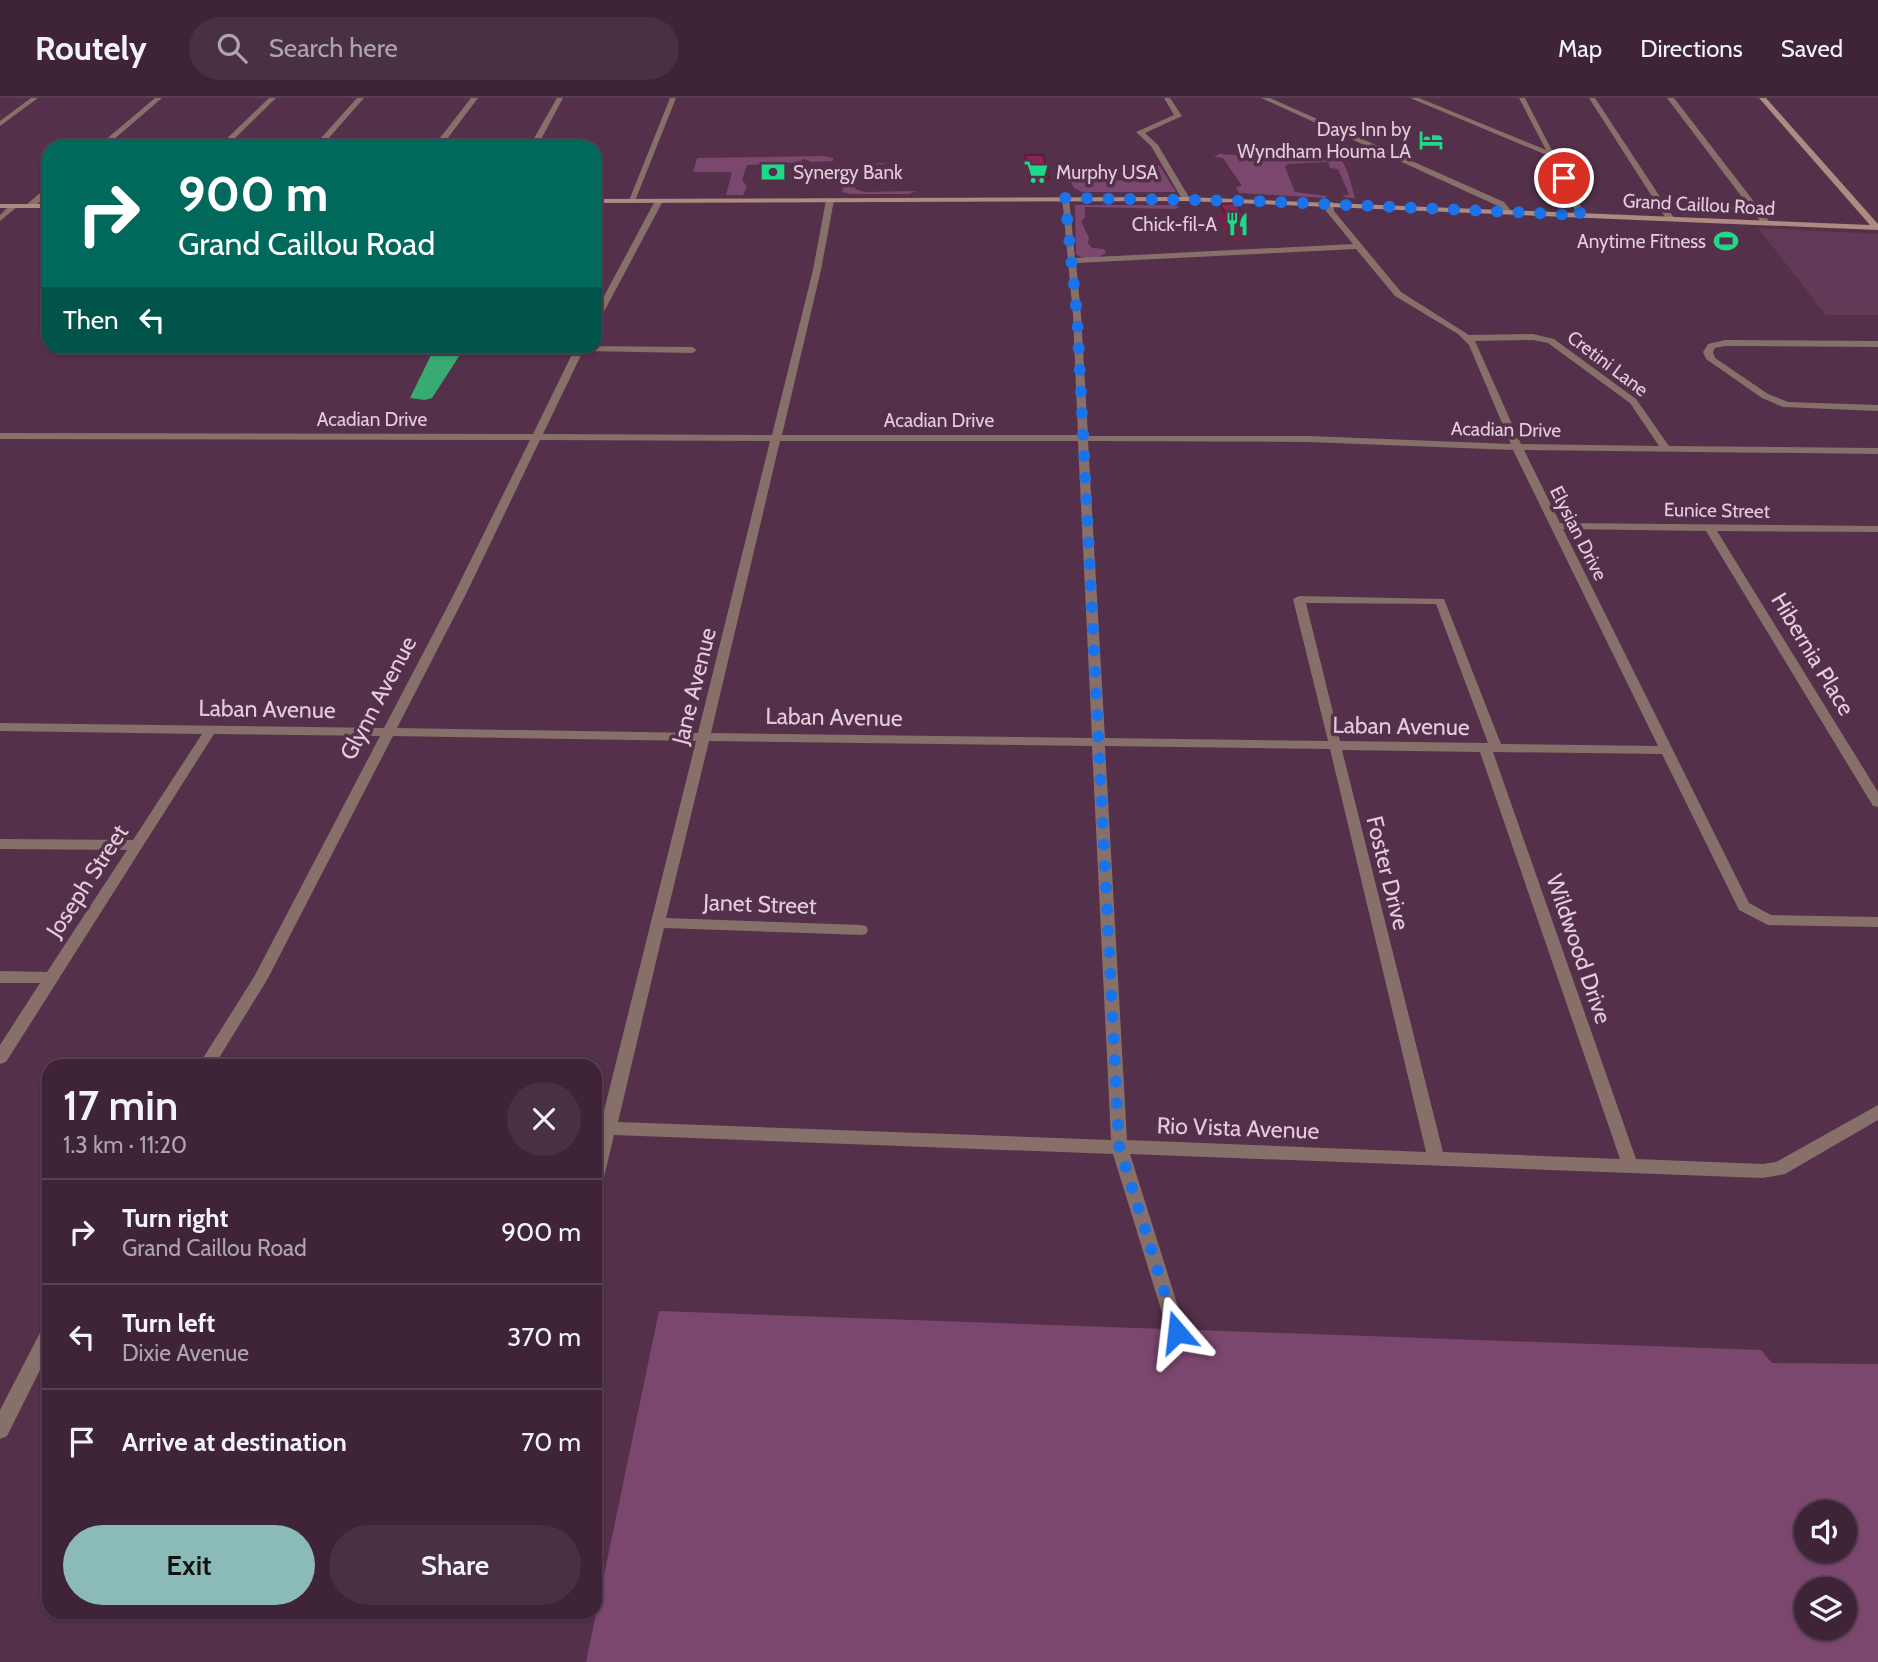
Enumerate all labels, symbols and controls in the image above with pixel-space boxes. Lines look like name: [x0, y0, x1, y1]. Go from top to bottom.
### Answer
search box: [189, 17, 679, 80]
text: Routely: [35, 28, 147, 68]
icon: search: [213, 29, 251, 67]
text: Search here: [269, 32, 398, 64]
text: Map: [1558, 34, 1602, 63]
text: Directions: [1640, 34, 1743, 63]
text: Saved: [1781, 34, 1843, 63]
place label: Days Inn by Wyndham Houma LA: [1237, 118, 1411, 163]
hotel icon: Days Inn by Wyndham Houma LA: [1417, 126, 1445, 154]
pin: [1534, 148, 1594, 208]
bank icon: Synergy Bank: [759, 158, 787, 186]
supermarket icon: Murphy USA: [1022, 158, 1050, 186]
icon: arrive: [1545, 159, 1583, 197]
place label: Synergy Bank: [793, 161, 903, 184]
place label: Murphy USA: [1056, 161, 1158, 184]
text: 900 m: [178, 164, 328, 223]
icon: right: [63, 168, 154, 259]
street label: Grand Caillou Road: [1622, 189, 1776, 220]
restaurant icon: Chick-fil-A: [1223, 210, 1251, 238]
place label: Chick-fil-A: [1132, 213, 1217, 236]
text: Grand Caillou Road: [178, 224, 435, 263]
sports icon: Anytime Fitness: [1712, 227, 1740, 255]
place label: Anytime Fitness: [1577, 230, 1706, 253]
icon: left: [133, 301, 171, 339]
text: Then: [63, 304, 119, 336]
street label: Cretini Lane: [1563, 326, 1653, 401]
street label: Acadian Drive: [317, 408, 427, 431]
street label: Acadian Drive: [884, 409, 994, 432]
street label: Acadian Drive: [1451, 417, 1562, 442]
street label: Elysian Drive: [1545, 482, 1612, 585]
street label: Eunice Street: [1664, 498, 1771, 523]
street label: Hibernia Place: [1765, 588, 1861, 721]
street label: Jane Avenue: [666, 624, 722, 748]
street label: Glynn Avenue: [334, 631, 422, 765]
street label: Laban Avenue: [198, 694, 336, 724]
street label: Laban Avenue: [765, 702, 903, 732]
street label: Laban Avenue: [1332, 711, 1470, 741]
street label: Foster Drive: [1360, 813, 1416, 933]
street label: Joseph Street: [40, 819, 134, 944]
street label: Wildwood Drive: [1540, 871, 1618, 1028]
street label: Janet Street: [702, 888, 817, 920]
text: 17 min: [63, 1079, 178, 1131]
button: close: [507, 1082, 581, 1156]
street label: Rio Vista Avenue: [1156, 1111, 1320, 1145]
text: 1.3 km · 11:20: [63, 1131, 187, 1159]
text: Turn right: [122, 1202, 228, 1234]
icon: right: [63, 1213, 101, 1251]
text: 900 m: [501, 1216, 581, 1248]
text: Grand Caillou Road: [122, 1234, 307, 1262]
position arrow: [1140, 1295, 1214, 1369]
text: Turn left: [122, 1307, 215, 1339]
icon: left: [63, 1318, 101, 1356]
text: 370 m: [507, 1321, 581, 1353]
text: Dixie Avenue: [122, 1339, 249, 1367]
icon: arrive: [63, 1423, 101, 1461]
text: Arrive at destination: [122, 1426, 347, 1458]
text: 70 m: [521, 1426, 581, 1458]
map controls: [1794, 1500, 1857, 1640]
button: sound: [1794, 1500, 1857, 1563]
button: Exit: [63, 1525, 315, 1605]
button: Share: [329, 1525, 581, 1605]
button: layers: [1794, 1577, 1857, 1640]

